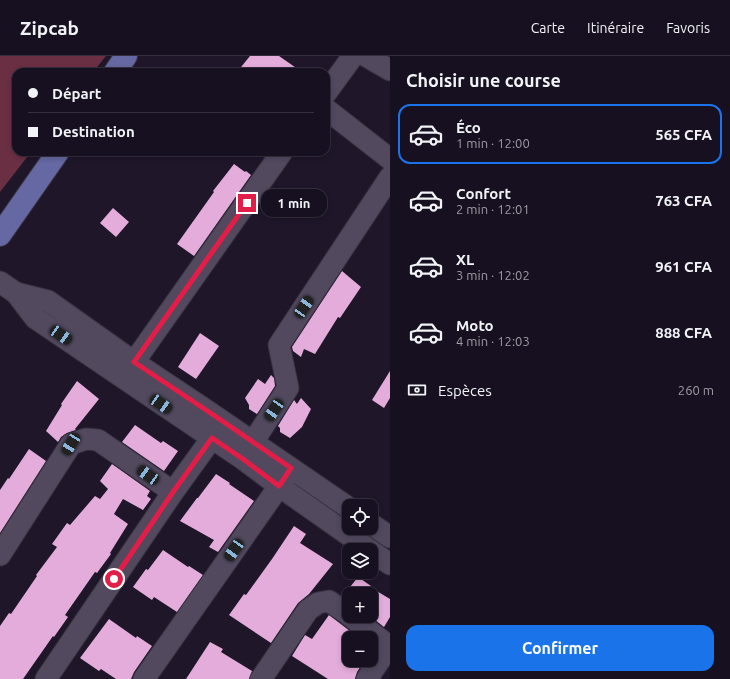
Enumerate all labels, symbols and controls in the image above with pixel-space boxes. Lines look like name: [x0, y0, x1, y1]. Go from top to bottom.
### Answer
text: Zipcab: [20, 17, 79, 39]
text: Carte: [531, 20, 565, 36]
text: Itinéraire: [587, 20, 644, 36]
text: Favoris: [666, 20, 710, 36]
text: Choisir une course: [406, 70, 561, 90]
text: Départ: [52, 85, 101, 102]
icon: car: [408, 116, 444, 152]
text: Éco: [456, 119, 481, 136]
text: Destination: [52, 123, 135, 140]
text: 565 CFA: [655, 126, 712, 143]
text: 1 min · 12:00: [456, 136, 530, 150]
icon: car: [408, 182, 444, 218]
text: Confort: [456, 185, 511, 202]
callout: 1 min: [261, 189, 327, 217]
text: 763 CFA: [655, 192, 712, 209]
route end: [238, 194, 256, 212]
text: 1 min: [278, 196, 310, 210]
text: 2 min · 12:01: [456, 202, 530, 216]
icon: car: [408, 248, 444, 284]
text: XL: [456, 251, 474, 268]
text: 961 CFA: [655, 258, 712, 275]
text: 3 min · 12:02: [456, 268, 530, 282]
car: [292, 294, 316, 320]
icon: car: [408, 314, 444, 350]
text: Moto: [456, 317, 494, 334]
car: [48, 323, 74, 347]
text: 888 CFA: [655, 324, 712, 341]
text: 4 min · 12:03: [456, 334, 530, 348]
icon: cash: [406, 379, 428, 401]
text: Espèces: [438, 382, 492, 399]
text: 260 m: [678, 383, 714, 397]
car: [148, 392, 174, 416]
car: [262, 397, 286, 423]
car: [60, 431, 82, 457]
car: [135, 463, 161, 487]
map controls: [342, 499, 378, 667]
button: locate: [342, 499, 378, 535]
car: [222, 537, 246, 563]
button: layers: [342, 543, 378, 579]
route start: [105, 570, 123, 588]
button: +: [342, 587, 378, 623]
button: Confirmer: [406, 625, 714, 671]
button: −: [342, 631, 378, 667]

